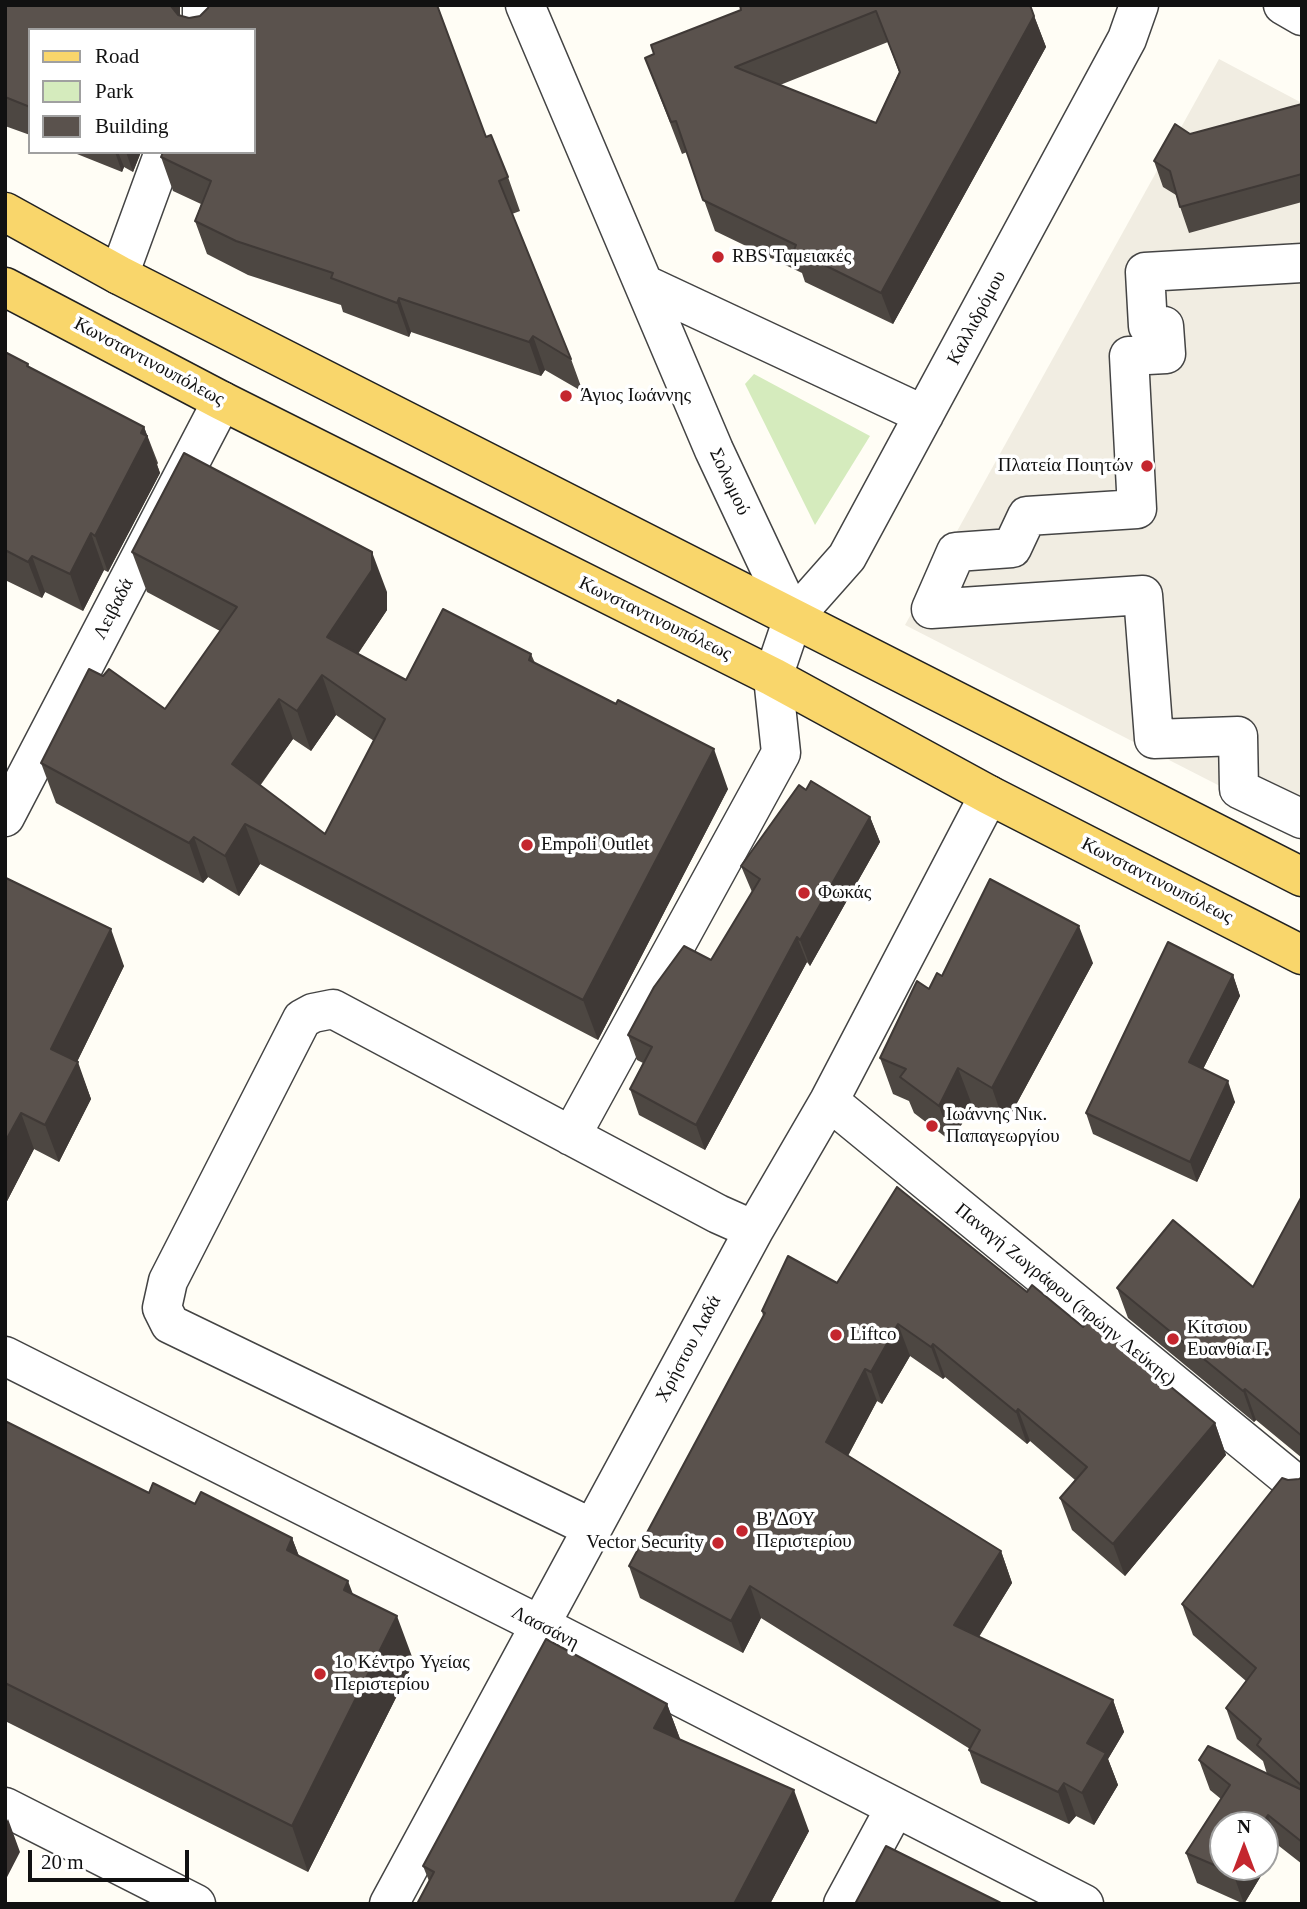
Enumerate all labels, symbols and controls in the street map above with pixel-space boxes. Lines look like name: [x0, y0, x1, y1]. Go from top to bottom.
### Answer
legend: [28, 28, 256, 154]
text: Road: [95, 44, 139, 68]
text: Park: [95, 79, 134, 103]
text: Building: [95, 114, 169, 138]
place label: RBS Ταμειακές: [732, 246, 851, 268]
marker: RBS Ταμειακές: [710, 249, 726, 265]
street label: Καλλιδρόμου: [943, 267, 1011, 369]
street label: Κωνσταντινουπόλεως: [70, 313, 228, 411]
place label: Άγιος Ιωάννης: [580, 385, 691, 407]
marker: Άγιος Ιωάννης: [558, 388, 574, 404]
street label: Σολωμού: [704, 445, 754, 519]
place label: Πλατεία Ποιητών: [998, 455, 1133, 477]
marker: Πλατεία Ποιητών: [1139, 458, 1155, 474]
street label: Κωνσταντινουπόλεως: [575, 572, 735, 666]
street label: Λειβαδά: [89, 575, 139, 643]
street label: Κωνσταντινουπόλεως: [1077, 833, 1237, 929]
place label: Empoli Outlet: [541, 834, 649, 856]
marker: Empoli Outlet: [519, 837, 535, 853]
place label: Φωκάς: [818, 882, 871, 904]
marker: Φωκάς: [796, 885, 812, 901]
place label: Ιωάννης Νικ. Παπαγεωργίου: [946, 1104, 1060, 1148]
marker: Ιωάννης Νικ. Παπαγεωργίου: [924, 1118, 940, 1134]
street label: Παναγή Ζωγράφου (πρώην Λεύκης): [950, 1199, 1180, 1391]
street label: Χρήστου Λαδά: [651, 1292, 727, 1406]
place label: Κίτσιου Ευανθία Γ.: [1187, 1317, 1269, 1361]
place label: Liftco: [850, 1324, 896, 1346]
marker: Liftco: [828, 1327, 844, 1343]
marker: Κίτσιου Ευανθία Γ.: [1165, 1331, 1181, 1347]
place label: Β' ΔΟΥ Περιστερίου: [756, 1509, 852, 1553]
marker: Β' ΔΟΥ Περιστερίου: [734, 1523, 750, 1539]
place label: Vector Security: [586, 1532, 704, 1554]
marker: Vector Security: [710, 1535, 726, 1551]
street label: Λασσάνη: [507, 1601, 583, 1655]
place label: 1ο Κέντρο Υγείας Περιστερίου: [334, 1652, 470, 1696]
marker: 1ο Κέντρο Υγείας Περιστερίου: [312, 1666, 328, 1682]
north arrow: [1209, 1811, 1279, 1881]
text: N: [1237, 1816, 1251, 1837]
scale bar: [32, 1836, 192, 1880]
text: 20 m: [41, 1850, 84, 1874]

